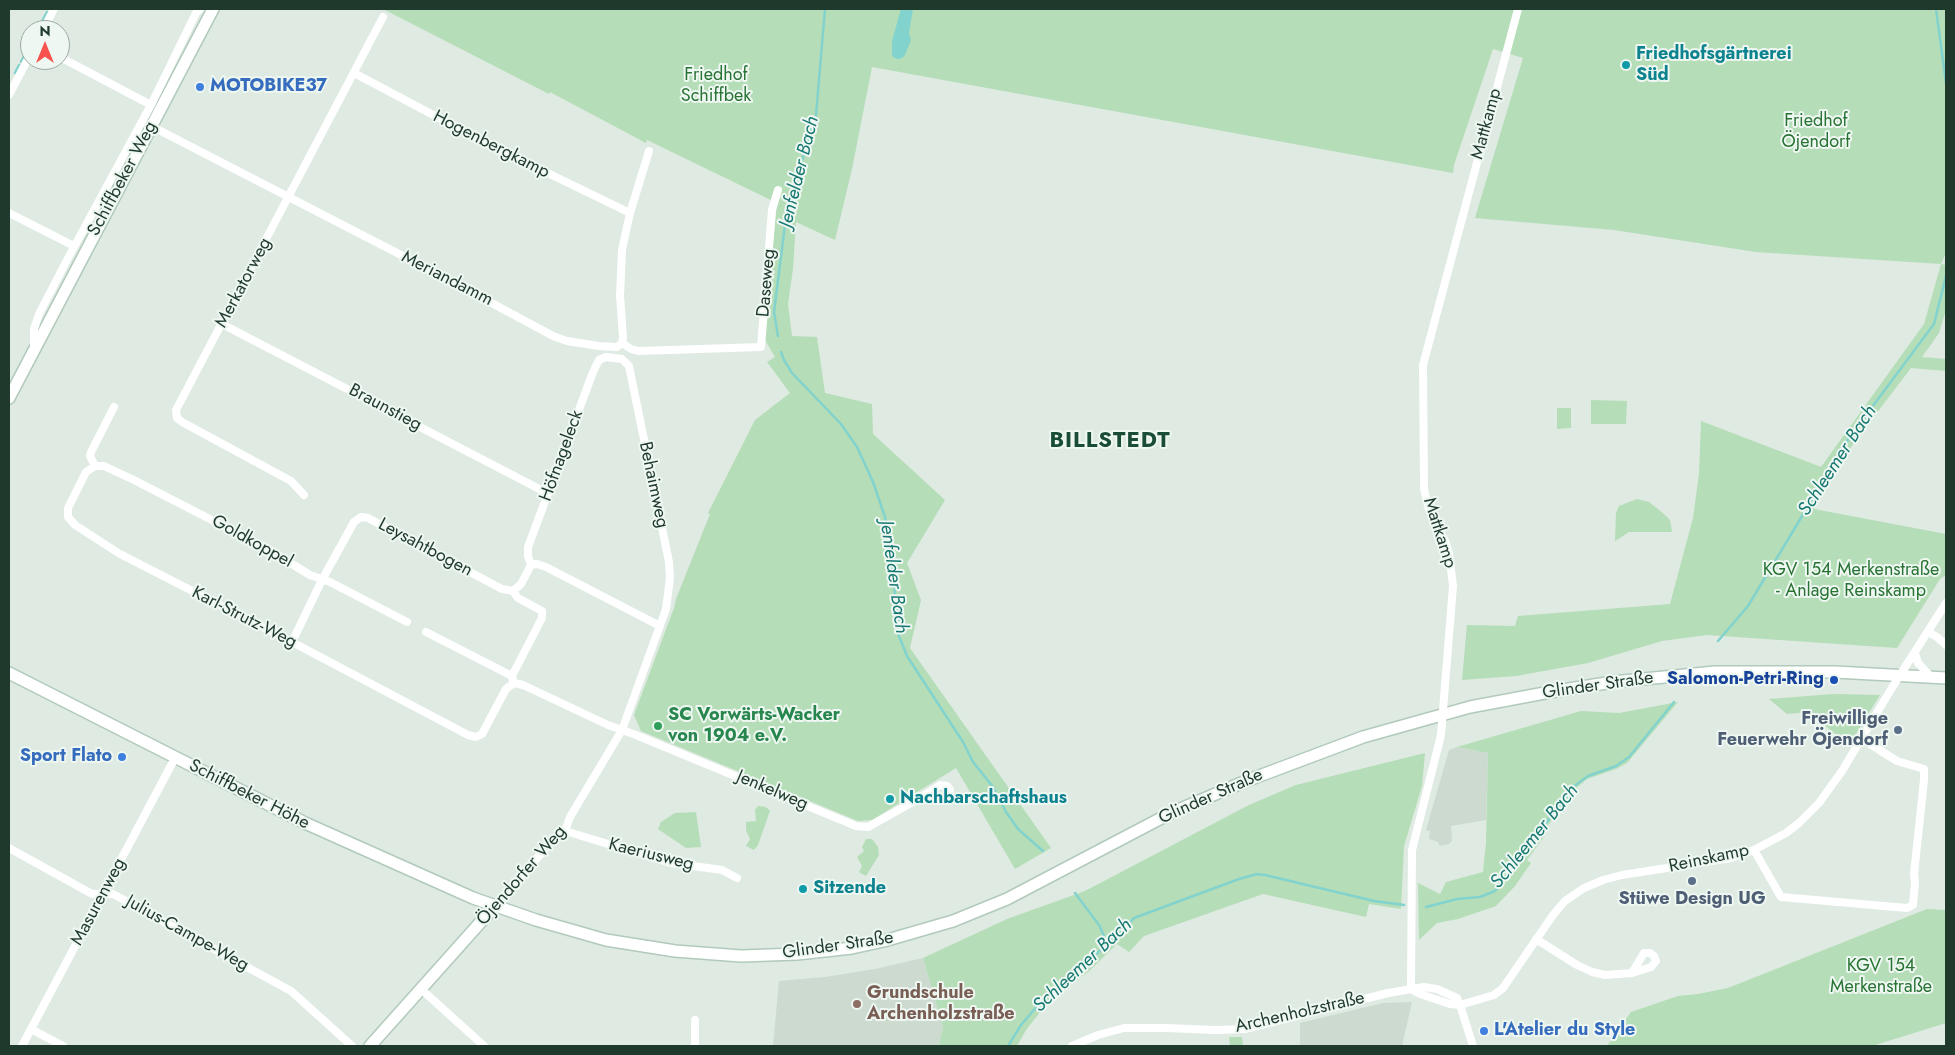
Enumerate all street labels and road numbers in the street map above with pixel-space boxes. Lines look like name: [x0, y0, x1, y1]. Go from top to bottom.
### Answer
street label: Mattkamp: [1467, 86, 1507, 162]
street label: Hogenbergkamp: [429, 106, 553, 184]
street label: Schiffbeker Weg: [84, 118, 162, 240]
street label: Merkatorweg: [211, 234, 277, 332]
street label: Meriandamm: [398, 247, 496, 311]
street label: Daseweg: [753, 248, 781, 318]
street label: Braunstieg: [345, 380, 425, 436]
street label: Höfnageleck: [536, 407, 588, 505]
street label: Behaimweg: [633, 440, 673, 530]
street label: Mattkamp: [1417, 495, 1461, 571]
street label: Goldkoppel: [208, 511, 296, 573]
street label: Leysahtbogen: [374, 514, 476, 582]
street label: Karl-Strutz-Weg: [188, 582, 300, 654]
street label: Glinder Straße: [1541, 668, 1655, 704]
street label: Schiffbeker Höhe: [185, 755, 313, 835]
street label: Glinder Straße: [1156, 764, 1266, 830]
street label: Jenkelweg: [733, 766, 811, 816]
street label: Öjendorfer Weg: [473, 822, 571, 930]
street label: Kaeriusweg: [606, 834, 696, 876]
street label: Reinskamp: [1667, 840, 1751, 878]
street label: Masurenweg: [67, 855, 131, 949]
street label: Julius-Campe-Weg: [122, 891, 252, 977]
street label: Glinder Straße: [781, 928, 895, 964]
street label: Archenholzstraße: [1233, 988, 1367, 1038]

